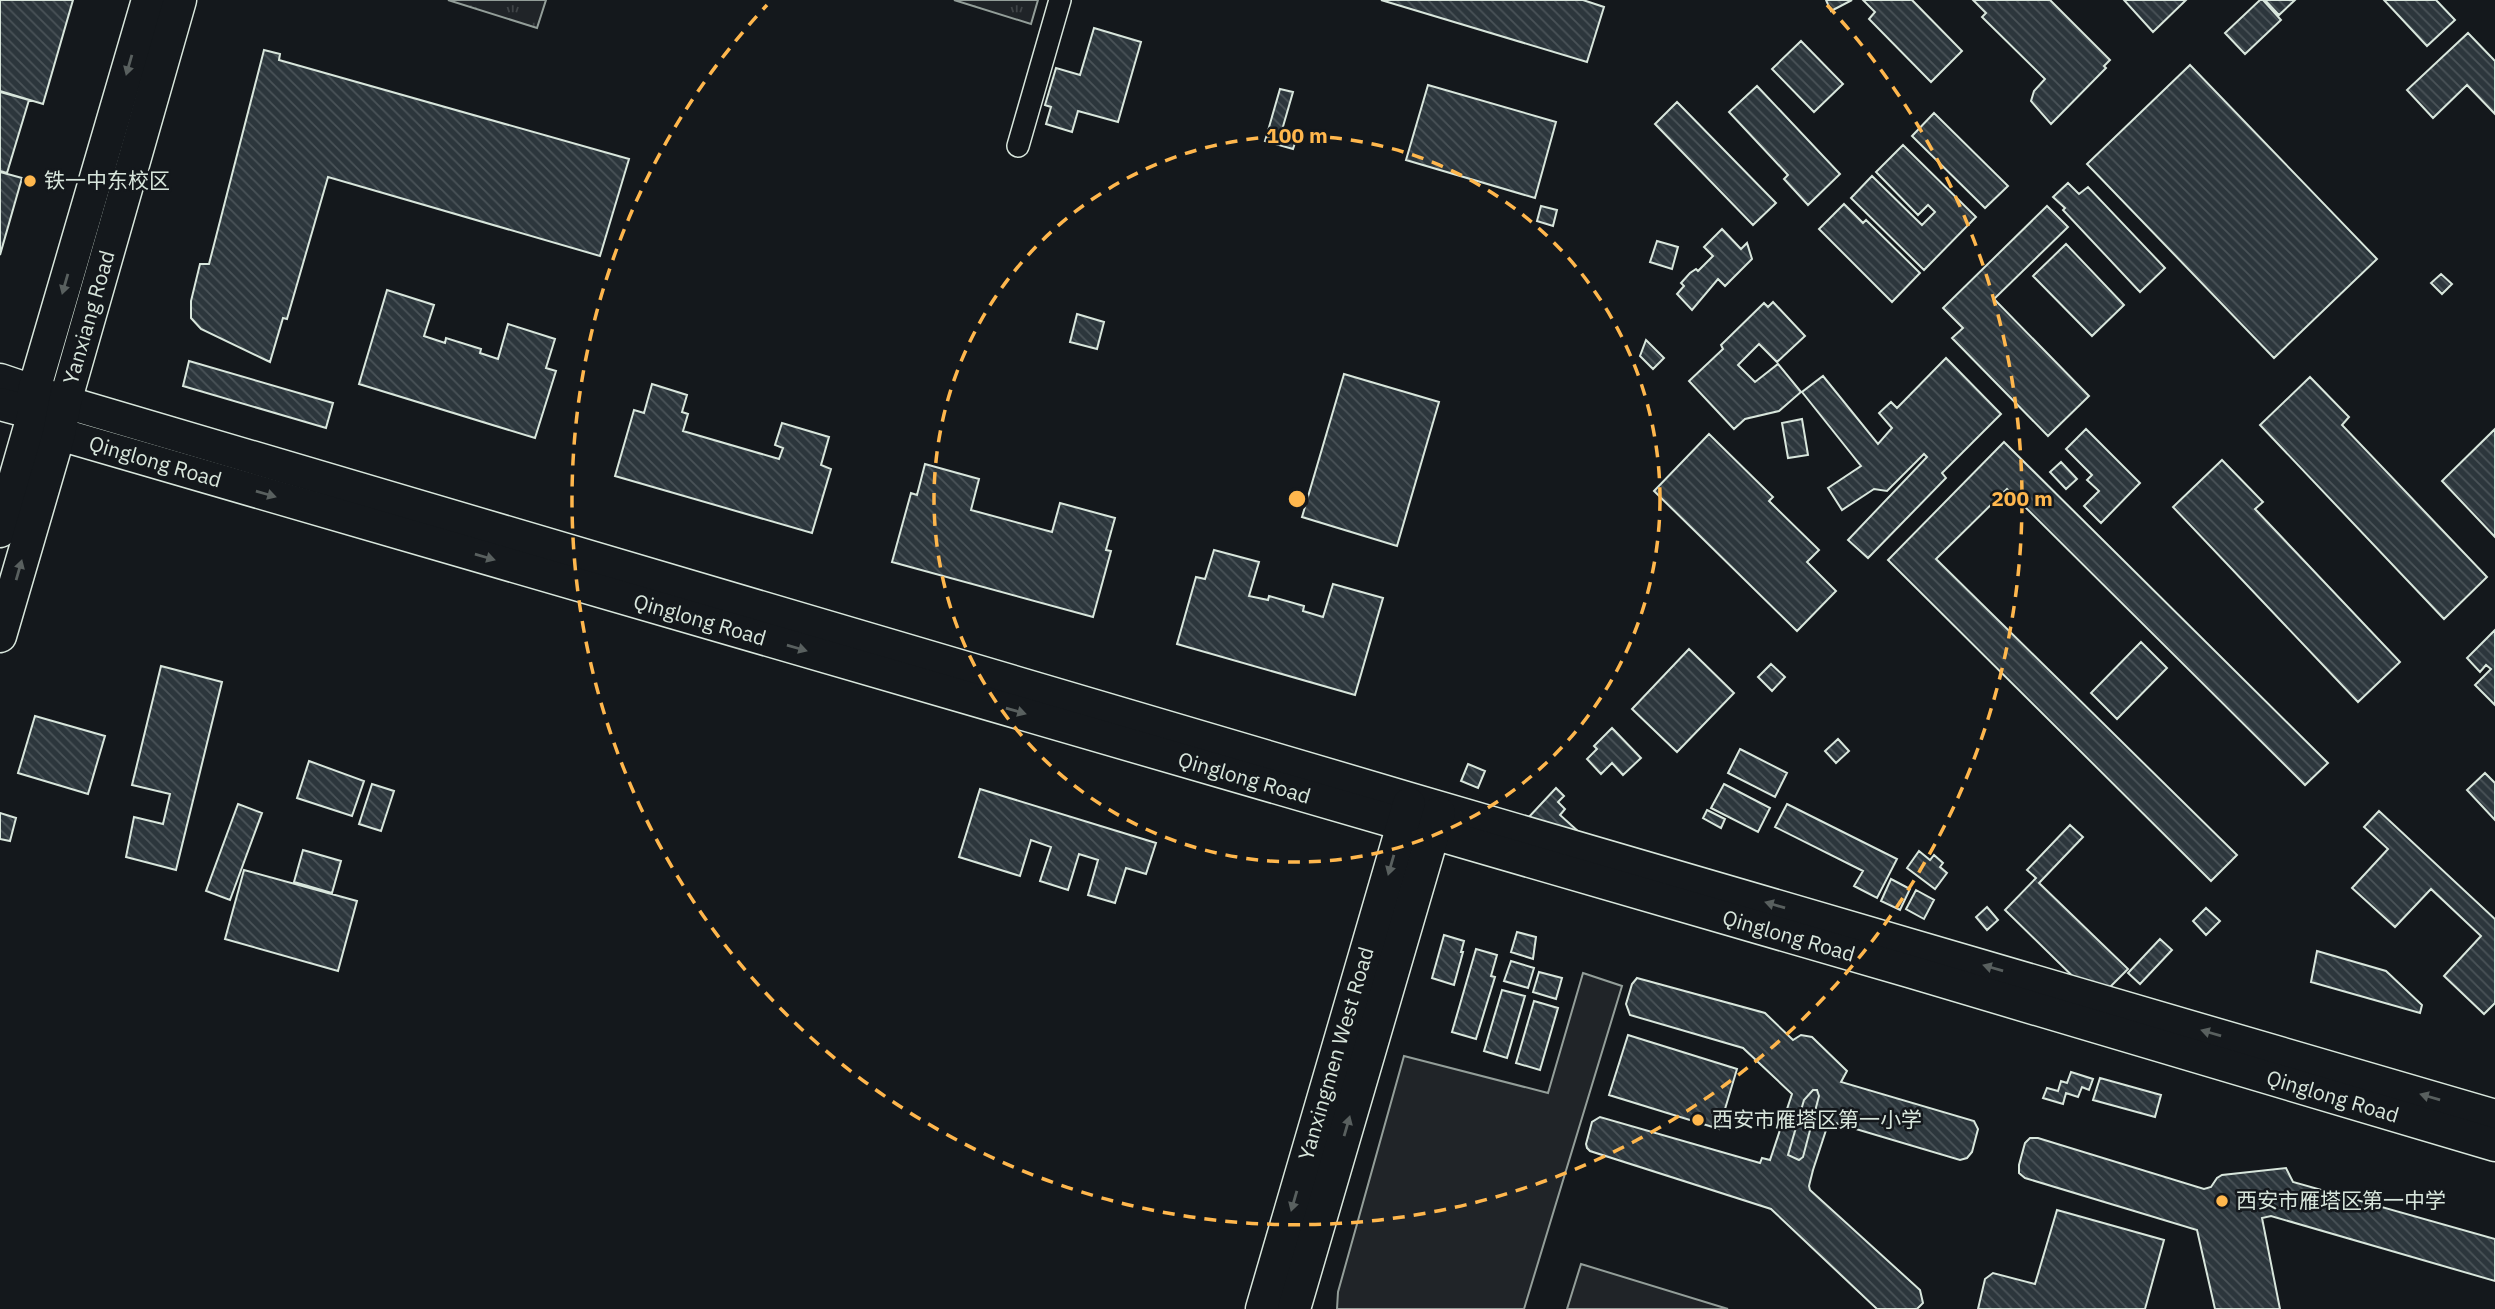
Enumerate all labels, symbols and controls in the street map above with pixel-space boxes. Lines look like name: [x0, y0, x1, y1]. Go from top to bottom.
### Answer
one-way arrow: [123, 55, 133, 76]
text: 100 m: [1266, 121, 1328, 149]
place label: 铁一中东校区: [44, 166, 170, 194]
marker: 铁一中东校区: [22, 173, 38, 189]
street label: Yanxiang Road: [56, 247, 121, 387]
one-way arrow: [59, 274, 69, 295]
street label: Qinglong Road: [86, 428, 225, 494]
text: 200 m: [1991, 484, 2053, 512]
centre of rings: [1285, 487, 1309, 511]
one-way arrow: [256, 489, 277, 499]
one-way arrow: [474, 552, 496, 563]
one-way arrow: [15, 559, 25, 580]
street label: Qinglong Road: [630, 587, 770, 652]
one-way arrow: [787, 643, 808, 653]
one-way arrow: [1005, 706, 1027, 717]
street label: Qinglong Road: [1175, 745, 1314, 810]
one-way arrow: [1386, 855, 1396, 876]
one-way arrow: [1764, 899, 1785, 909]
street label: Qinglong Road: [1719, 903, 1859, 968]
street label: Yanxingmen West Road: [1291, 943, 1380, 1163]
one-way arrow: [1982, 963, 2003, 973]
one-way arrow: [2201, 1027, 2222, 1037]
street label: Qinglong Road: [2263, 1063, 2402, 1129]
one-way arrow: [2419, 1091, 2440, 1101]
place label: 西安市雁塔区第一小学: [1712, 1105, 1922, 1133]
marker: 西安市雁塔区第一小学: [1690, 1112, 1706, 1128]
one-way arrow: [1343, 1115, 1353, 1136]
place label: 西安市雁塔区第一中学: [2236, 1186, 2446, 1214]
one-way arrow: [1288, 1191, 1298, 1212]
marker: 西安市雁塔区第一中学: [2214, 1193, 2230, 1209]

